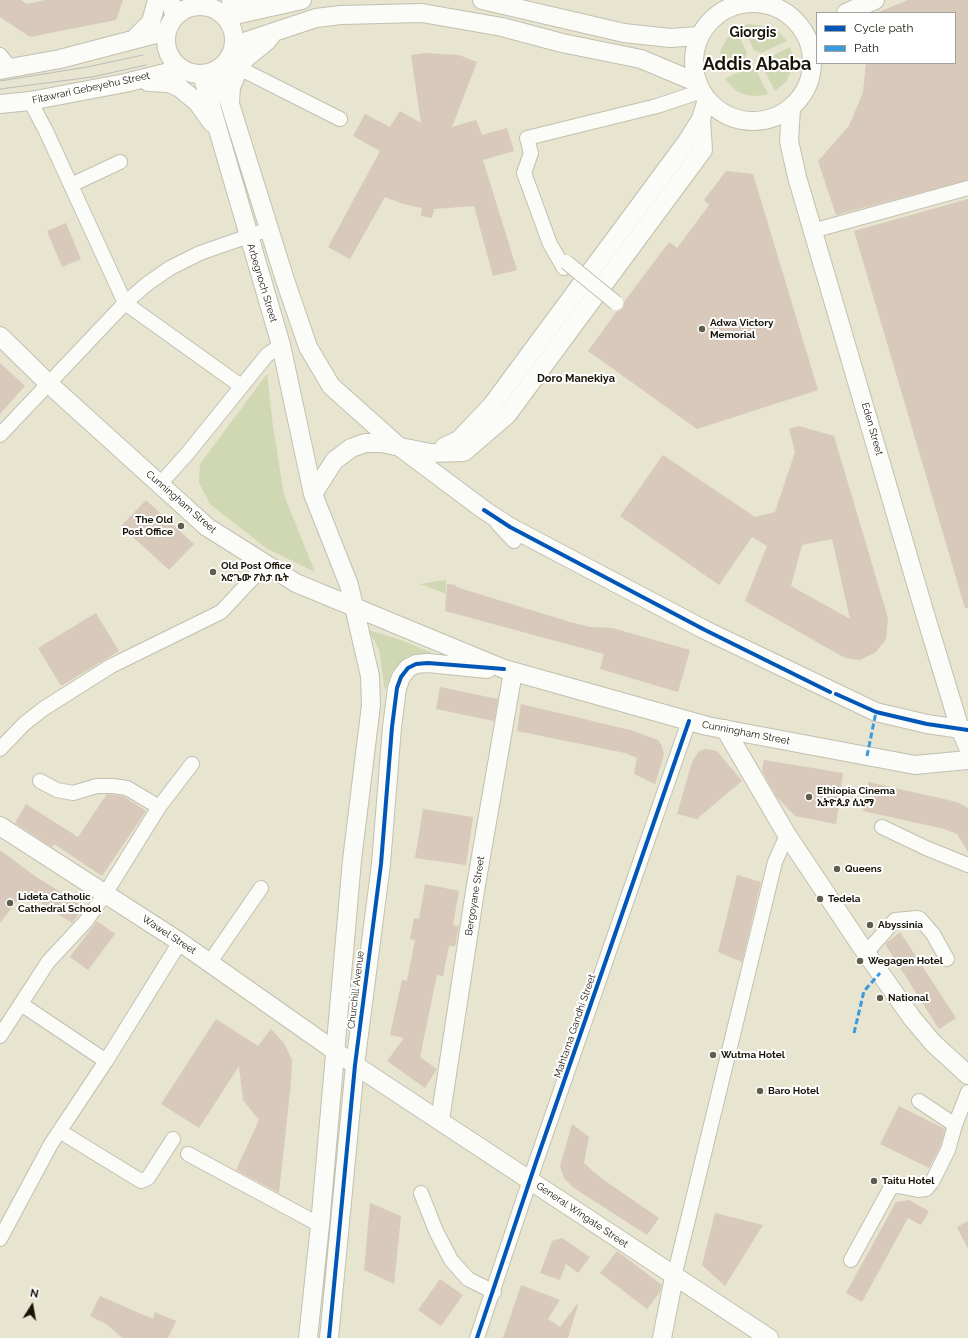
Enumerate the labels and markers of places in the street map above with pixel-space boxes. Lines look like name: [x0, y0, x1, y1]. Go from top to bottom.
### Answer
place label: Adwa Victory Memorial: [710, 317, 774, 340]
marker: Adwa Victory Memorial: [697, 324, 707, 334]
place label: The Old Post Office: [122, 514, 173, 538]
marker: The Old Post Office: [176, 521, 186, 531]
place label: Old Post Office አሮጌው ፖስታ ቤት: [221, 560, 291, 584]
marker: Old Post Office አሮጌው ፖስታ ቤት: [208, 567, 218, 577]
place label: Ethiopia Cinema ኢትዮጲያ ሲኒማ: [817, 785, 895, 808]
marker: Ethiopia Cinema ኢትዮጲያ ሲኒማ: [804, 792, 814, 802]
place label: Queens: [845, 863, 882, 875]
marker: Queens: [832, 864, 842, 874]
place label: Lideta Catholic Cathedral School: [18, 891, 101, 914]
place label: Tedela: [828, 893, 861, 905]
marker: Tedela: [815, 894, 825, 904]
marker: Lideta Catholic Cathedral School: [5, 898, 15, 908]
place label: Abyssinia: [878, 919, 923, 931]
marker: Abyssinia: [865, 920, 875, 930]
place label: Wegagen Hotel: [868, 955, 943, 967]
marker: Wegagen Hotel: [855, 956, 865, 966]
place label: National: [888, 992, 929, 1004]
marker: National: [875, 993, 885, 1003]
place label: Wutma Hotel: [721, 1049, 785, 1061]
marker: Wutma Hotel: [708, 1050, 718, 1060]
place label: Baro Hotel: [768, 1085, 819, 1097]
marker: Baro Hotel: [755, 1086, 765, 1096]
place label: Taitu Hotel: [882, 1175, 934, 1187]
marker: Taitu Hotel: [869, 1176, 879, 1186]

